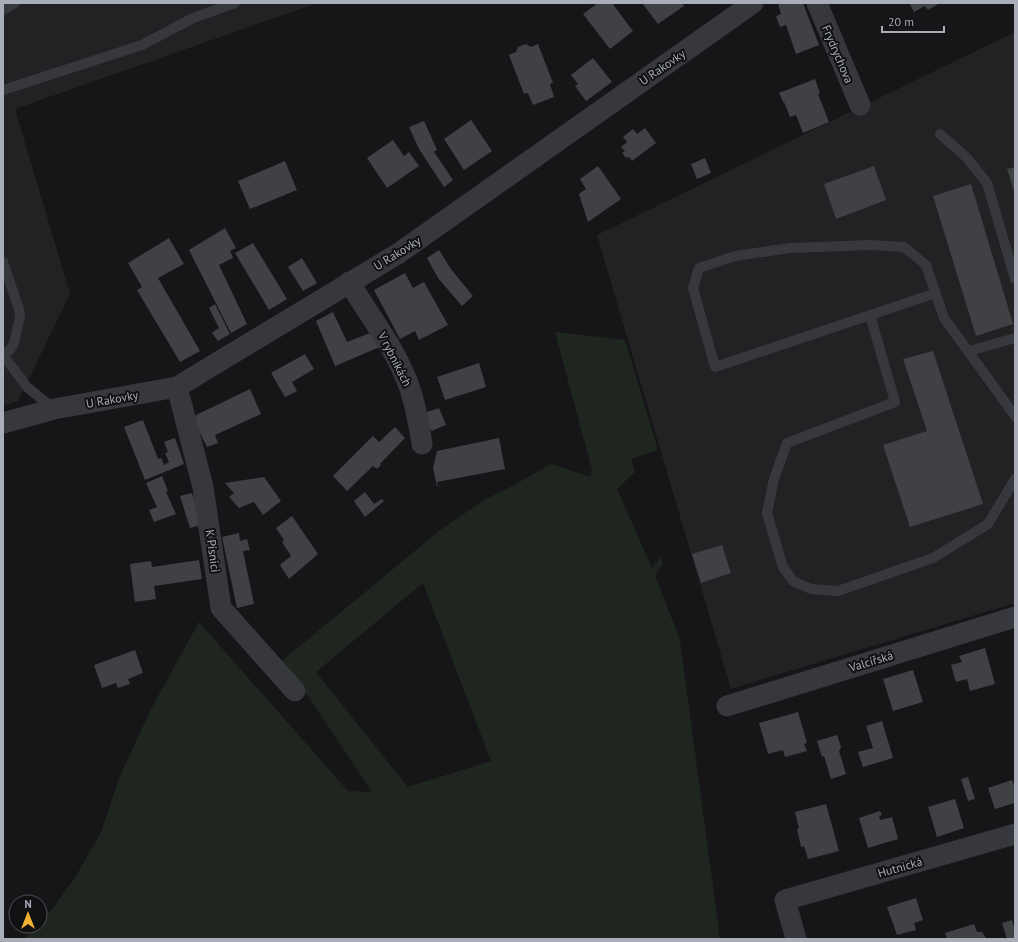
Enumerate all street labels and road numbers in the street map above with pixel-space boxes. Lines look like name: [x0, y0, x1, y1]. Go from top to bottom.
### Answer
street label: Frydrychova: [819, 23, 857, 85]
street label: U Rakovky: [636, 45, 688, 88]
street label: U Rakovky: [371, 232, 424, 273]
street label: V rybníkách: [374, 328, 415, 389]
street label: U Rakovky: [85, 387, 140, 411]
street label: K Písnici: [203, 529, 223, 573]
street label: Valcířská: [846, 647, 895, 675]
street label: Hutnická: [876, 854, 924, 880]

